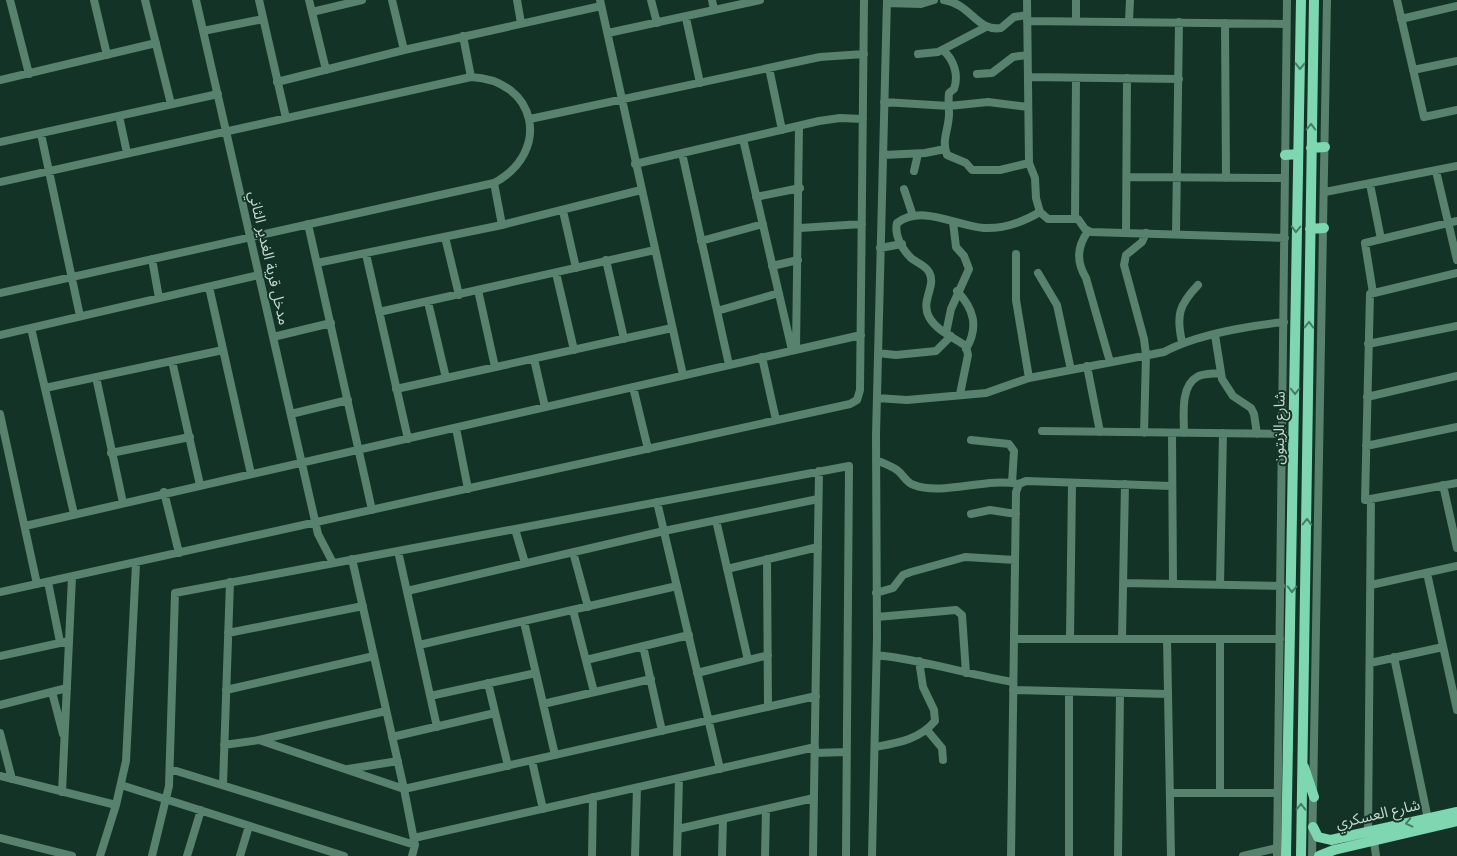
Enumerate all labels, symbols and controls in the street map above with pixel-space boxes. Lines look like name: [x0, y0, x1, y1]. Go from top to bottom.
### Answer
one-way arrow: [1294, 62, 1305, 70]
one-way arrow: [1306, 123, 1316, 131]
street label: مدخل قرية الغدير الثاني: [242, 189, 294, 328]
one-way arrow: [1291, 225, 1302, 233]
one-way arrow: [1303, 321, 1314, 329]
one-way arrow: [1290, 388, 1300, 395]
street label: شارع الزيتون: [1268, 391, 1292, 465]
one-way arrow: [1302, 518, 1312, 526]
one-way arrow: [1287, 585, 1297, 593]
street label: شارع العسكري: [1334, 795, 1423, 835]
one-way arrow: [1296, 803, 1307, 811]
one-way arrow: [1405, 817, 1414, 828]

